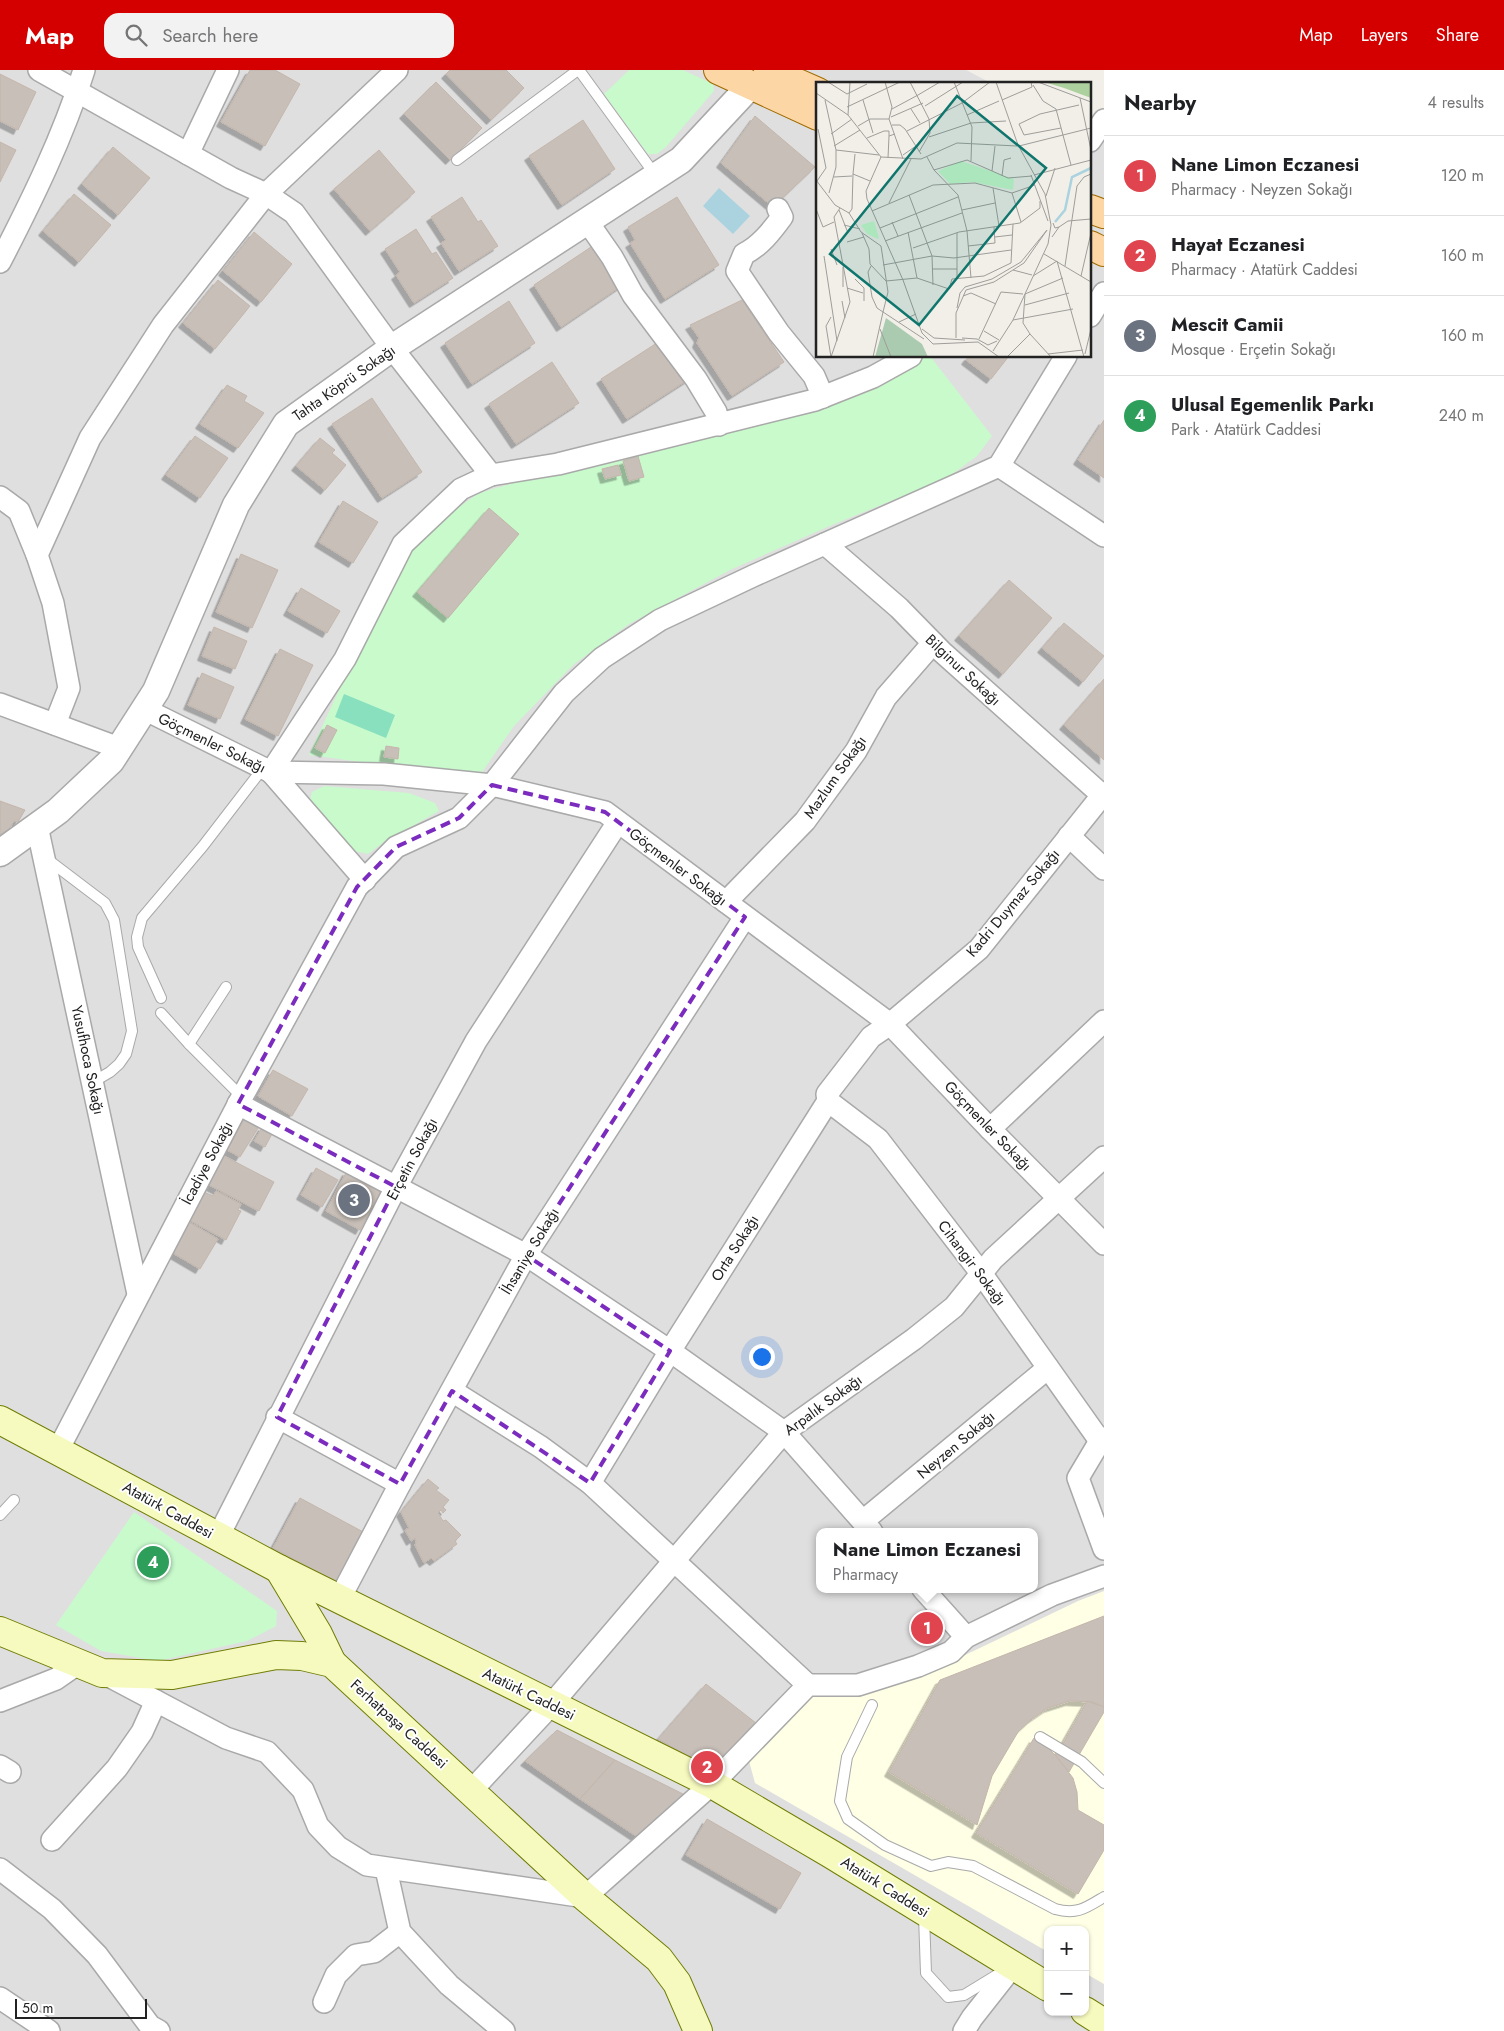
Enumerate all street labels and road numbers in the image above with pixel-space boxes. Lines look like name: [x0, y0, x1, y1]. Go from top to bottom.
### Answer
street label: Tahta Köprü Sokağı: [288, 339, 400, 427]
street label: Bilginur Sokağı: [920, 629, 1006, 711]
street label: Göçmenler Sokağı: [154, 707, 270, 779]
street label: Mazlum Sokağı: [798, 731, 872, 823]
street label: Göçmenler Sokağı: [624, 823, 732, 911]
street label: Kadri Duymaz Sokağı: [961, 844, 1065, 962]
street label: Yusufhoca Sokağı: [66, 1003, 110, 1117]
street label: Göçmenler Sokağı: [939, 1076, 1037, 1176]
street label: Erçetin Sokağı: [381, 1114, 443, 1204]
street label: İcadiye Sokağı: [176, 1117, 238, 1209]
street label: İhsaniye Sokağı: [495, 1203, 565, 1299]
street label: Orta Sokağı: [706, 1210, 764, 1286]
street label: Cihangir Sokağı: [933, 1216, 1011, 1310]
street label: Arpalık Sokağı: [779, 1369, 867, 1441]
street label: Neyzen Sokağı: [912, 1406, 1000, 1484]
street label: Atatürk Caddesi: [119, 1476, 217, 1544]
street label: Atatürk Caddesi: [479, 1662, 579, 1726]
street label: Ferhatpaşa Caddesi: [345, 1674, 453, 1774]
street label: Atatürk Caddesi: [836, 1851, 934, 1923]

